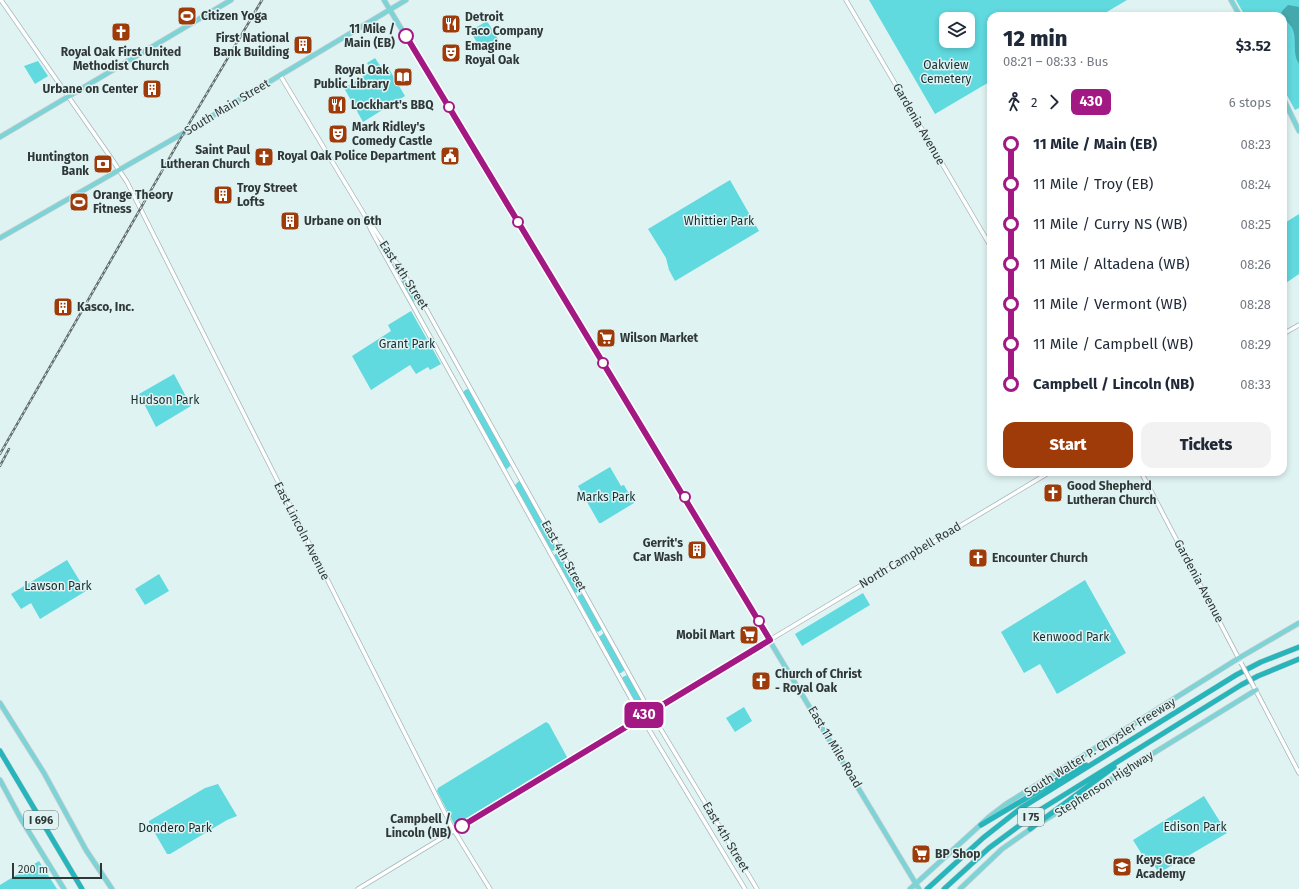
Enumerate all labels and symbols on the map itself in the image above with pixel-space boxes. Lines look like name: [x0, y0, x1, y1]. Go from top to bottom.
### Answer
sports icon: Citizen Yoga: [176, 5, 198, 27]
place label: Citizen Yoga: [201, 9, 268, 23]
place label: Detroit Taco Company: [465, 10, 544, 38]
restaurant icon: Detroit Taco Company: [440, 13, 462, 35]
church icon: Royal Oak First United Methodist Church: [110, 21, 132, 43]
place label: 11 Mile / Main (EB): [344, 22, 395, 50]
marker: 11 Mile / Main (EB): [398, 28, 414, 44]
place label: First National Bank Building: [213, 31, 289, 59]
building icon: First National Bank Building: [292, 34, 314, 56]
place label: Emagine Royal Oak: [465, 39, 520, 67]
theatre icon: Emagine Royal Oak: [440, 42, 462, 64]
place label: Royal Oak First United Methodist Church: [61, 45, 181, 73]
park label: Oakview Cemetery: [920, 58, 972, 86]
place label: Royal Oak Public Library: [314, 63, 390, 91]
library icon: Royal Oak Public Library: [392, 66, 414, 88]
street label: South Main Street: [182, 76, 273, 138]
building icon: Urbane on Center: [141, 78, 163, 100]
street label: Gardenia Avenue: [890, 81, 948, 167]
place label: Urbane on Center: [43, 82, 138, 96]
restaurant icon: Lockhart's BBQ: [326, 94, 348, 116]
place label: Lockhart's BBQ: [351, 98, 434, 112]
unlabelled marker: [443, 101, 455, 113]
place label: Mark Ridley's Comedy Castle: [352, 120, 433, 148]
theatre icon: Mark Ridley's Comedy Castle: [327, 123, 349, 145]
place label: Saint Paul Lutheran Church: [161, 143, 250, 171]
public building icon: Royal Oak Police Department: [439, 145, 461, 167]
church icon: Saint Paul Lutheran Church: [253, 146, 275, 168]
place label: Royal Oak Police Department: [277, 149, 436, 163]
place label: Huntington Bank: [27, 150, 89, 178]
bank icon: Huntington Bank: [92, 153, 114, 175]
place label: Troy Street Lofts: [237, 181, 298, 209]
building icon: Troy Street Lofts: [212, 184, 234, 206]
place label: Orange Theory Fitness: [93, 188, 174, 216]
sports icon: Orange Theory Fitness: [68, 191, 90, 213]
building icon: Urbane on 6th: [279, 210, 301, 232]
place label: Urbane on 6th: [304, 214, 382, 228]
park label: Whittier Park: [684, 214, 755, 228]
unlabelled marker: [512, 216, 524, 228]
street label: East 4th Street: [377, 238, 432, 313]
building icon: Kasco, Inc.: [52, 296, 74, 318]
place label: Kasco, Inc.: [77, 300, 134, 314]
supermarket icon: Wilson Market: [595, 327, 617, 349]
place label: Wilson Market: [620, 331, 699, 345]
park label: Grant Park: [379, 337, 436, 351]
unlabelled marker: [597, 357, 609, 369]
park label: Hudson Park: [131, 393, 200, 407]
place label: Good Shepherd Lutheran Church: [1067, 479, 1157, 507]
street label: East Lincoln Avenue: [271, 480, 333, 582]
church icon: Good Shepherd Lutheran Church: [1042, 482, 1064, 504]
park label: Marks Park: [577, 490, 636, 504]
unlabelled marker: [679, 491, 691, 503]
street label: East 4th Street: [539, 518, 590, 595]
street label: North Campbell Road: [856, 519, 964, 591]
place label: Gerrit's Car Wash: [633, 536, 683, 564]
street label: Gardenia Avenue: [1171, 537, 1227, 625]
building icon: Gerrit's Car Wash: [686, 539, 708, 561]
church icon: Encounter Church: [967, 547, 989, 569]
place label: Encounter Church: [992, 551, 1088, 565]
park label: Lawson Park: [24, 579, 93, 593]
unlabelled marker: [753, 615, 765, 627]
supermarket icon: Mobil Mart: [738, 624, 760, 646]
place label: Mobil Mart: [676, 628, 735, 642]
park label: Kenwood Park: [1032, 630, 1110, 644]
place label: Church of Christ - Royal Oak: [775, 667, 862, 695]
church icon: Church of Christ - Royal Oak: [750, 670, 772, 692]
street label: South Walter P. Chrysler Freeway: [1022, 694, 1178, 799]
line badge: 430: [621, 702, 667, 728]
street label: East 11 Mile Road: [805, 704, 865, 790]
street label: Stephenson Highway: [1052, 748, 1156, 820]
street label: East 4th Street: [700, 799, 753, 875]
road number: I 75: [1018, 808, 1044, 826]
road number: I 696: [24, 811, 58, 829]
place label: Campbell / Lincoln (NB): [386, 812, 451, 840]
marker: Campbell / Lincoln (NB): [454, 818, 470, 834]
park label: Edison Park: [1163, 820, 1227, 834]
park label: Dondero Park: [138, 821, 213, 835]
supermarket icon: BP Shop: [910, 843, 932, 865]
place label: BP Shop: [935, 847, 980, 861]
place label: Keys Grace Academy: [1135, 853, 1196, 881]
school or university icon: Keys Grace Academy: [1111, 856, 1133, 878]
scale bar: [12, 861, 102, 880]

